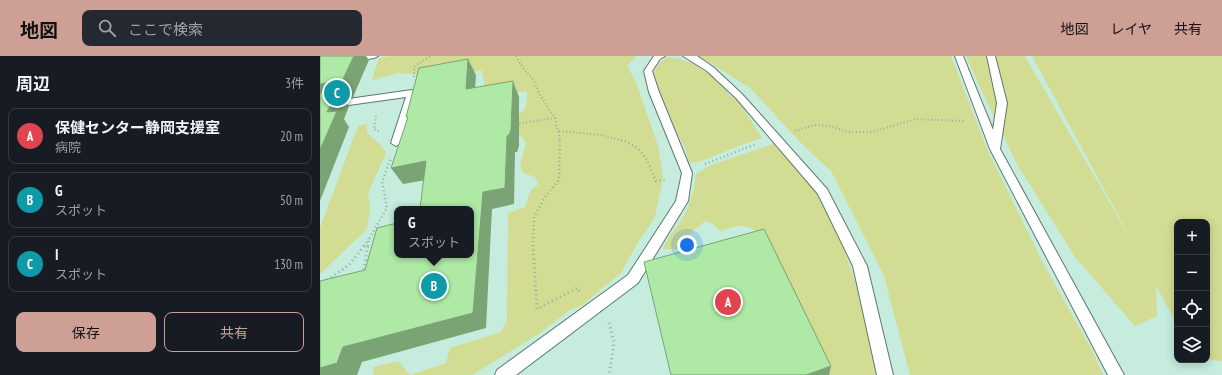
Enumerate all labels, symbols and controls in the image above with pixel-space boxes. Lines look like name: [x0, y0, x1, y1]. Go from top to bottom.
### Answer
search box: [82, 10, 362, 46]
icon: search: [96, 17, 118, 39]
text: 地図: [20, 18, 58, 42]
text: ここで検索: [128, 20, 203, 39]
text: 地図: [1060, 20, 1088, 38]
text: レイヤ: [1110, 20, 1152, 38]
text: 共有: [1174, 20, 1202, 38]
text: 周辺: [16, 73, 50, 95]
text: 3件: [285, 75, 304, 92]
pin: C: [324, 78, 350, 108]
text: 保健センター静岡支援室: [55, 118, 220, 137]
text: A: [27, 128, 33, 145]
text: 20 m: [280, 128, 303, 145]
text: 病院: [55, 139, 81, 156]
text: G: [55, 181, 63, 200]
text: B: [27, 192, 33, 209]
text: 50 m: [280, 192, 303, 209]
text: スポット: [55, 202, 107, 219]
popup: [394, 206, 474, 258]
text: G: [408, 213, 416, 232]
map controls: [1174, 219, 1210, 363]
button: +: [1174, 219, 1210, 255]
text: スポット: [408, 234, 460, 251]
your location: [677, 235, 697, 255]
text: I: [55, 245, 59, 264]
button: −: [1174, 255, 1210, 291]
text: C: [27, 256, 33, 273]
text: 130 m: [274, 256, 303, 273]
text: スポット: [55, 266, 107, 283]
pin: B: [421, 271, 447, 301]
pin: A: [715, 287, 741, 317]
button: locate: [1174, 291, 1210, 327]
button: 保存: [16, 312, 156, 352]
button: 共有: [164, 312, 304, 352]
button: layers: [1174, 327, 1210, 363]

